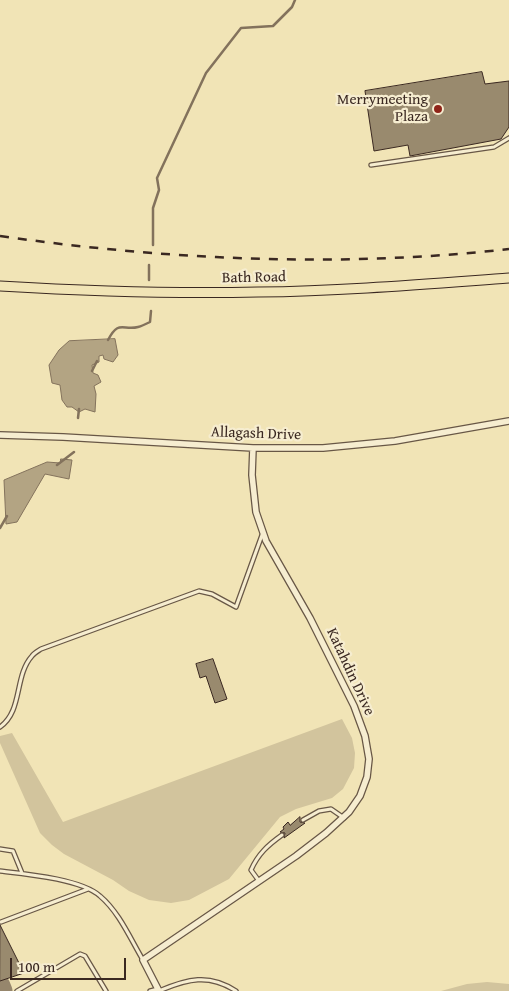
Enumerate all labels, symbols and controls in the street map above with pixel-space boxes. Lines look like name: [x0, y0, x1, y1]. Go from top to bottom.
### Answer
place label: Merrymeeting Plaza: [337, 91, 428, 126]
marker: Merrymeeting Plaza: [432, 103, 444, 115]
street label: Bath Road: [222, 268, 286, 288]
street label: Allagash Drive: [210, 423, 302, 445]
street label: Katahdin Drive: [322, 625, 378, 719]
scale bar: [12, 948, 129, 980]
text: 100 m: [18, 956, 55, 977]

